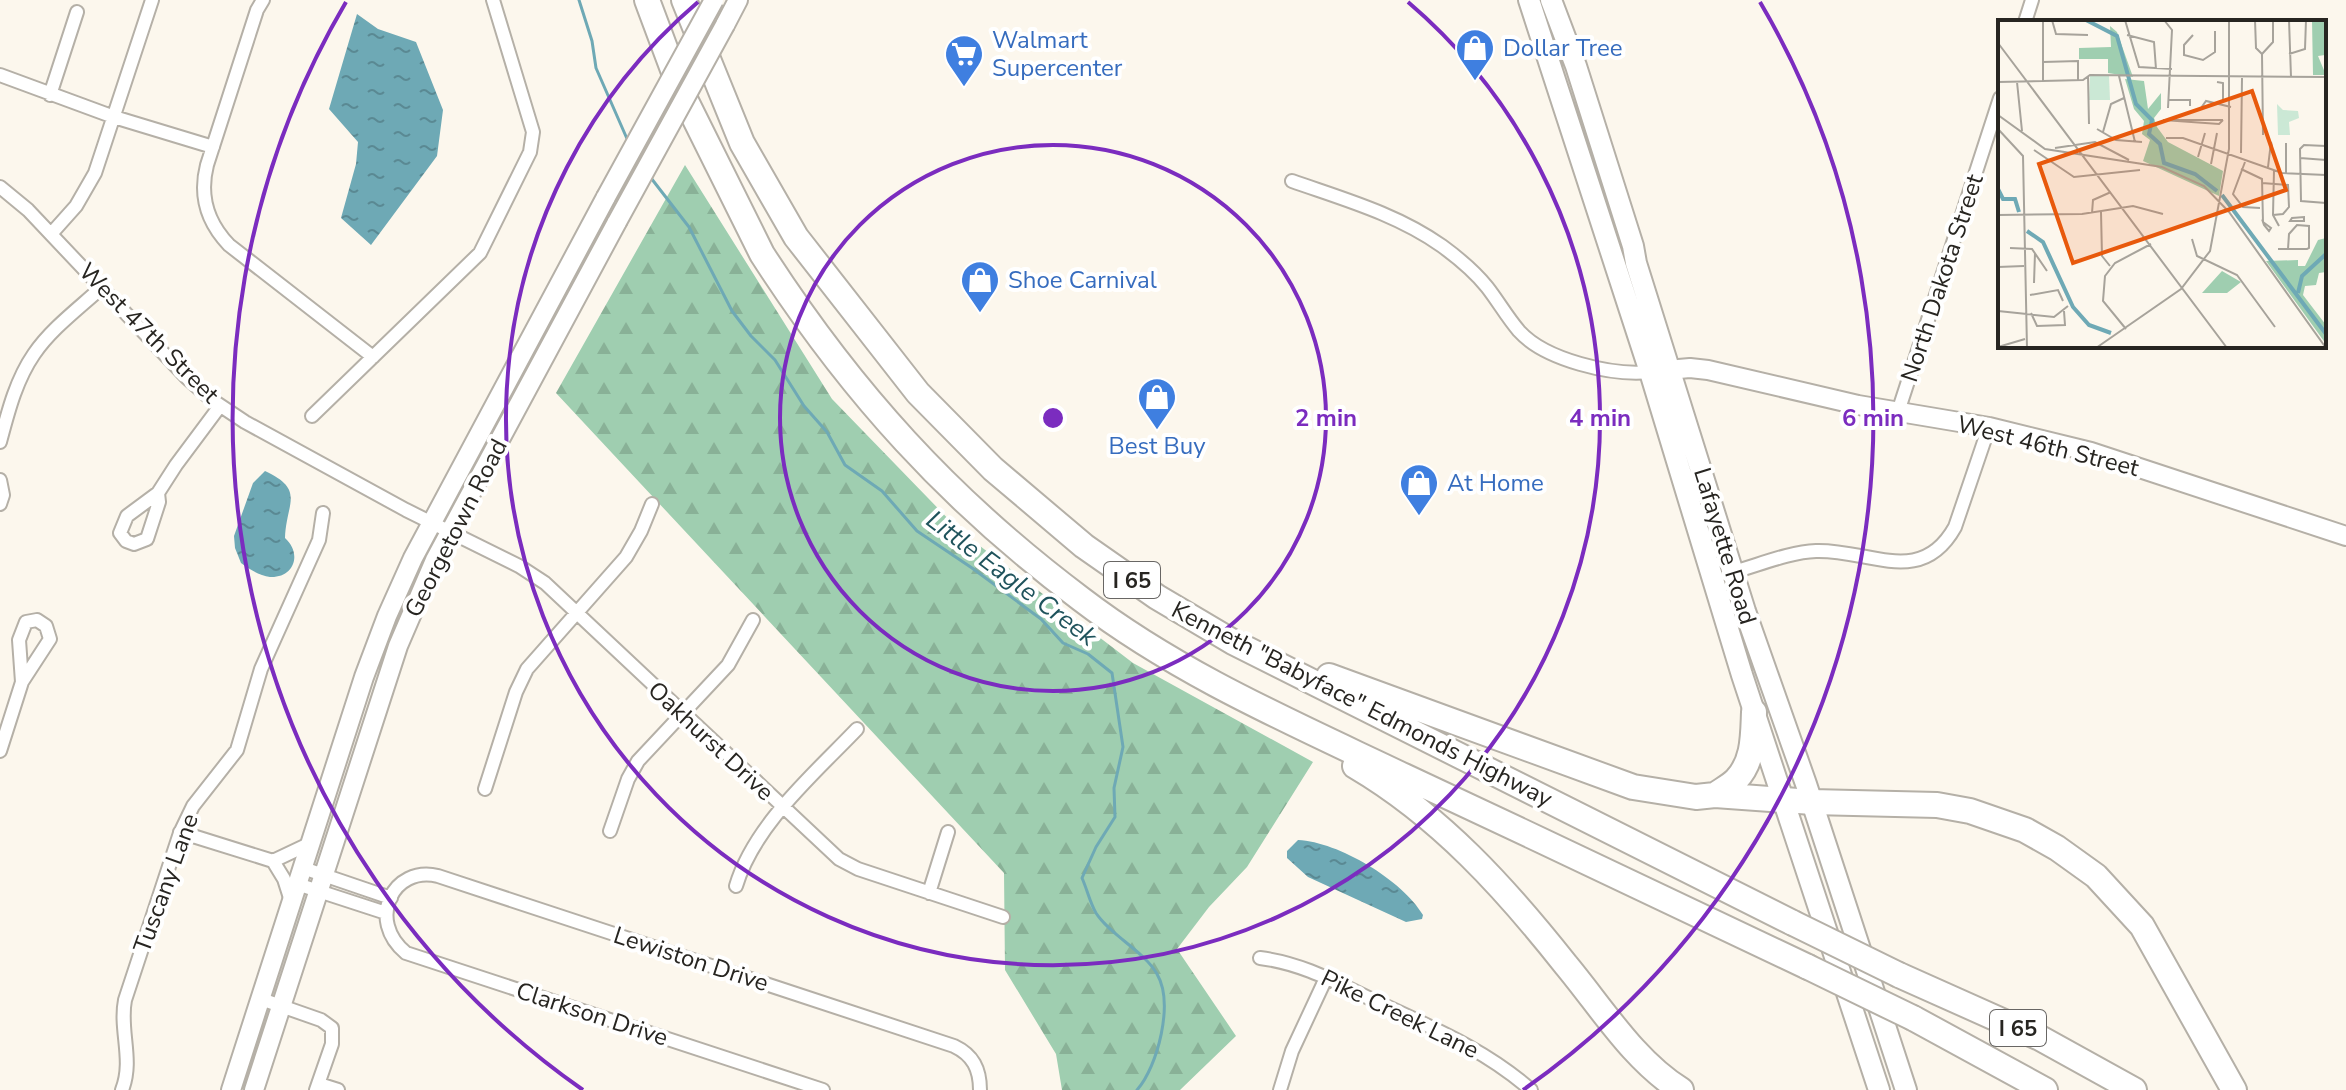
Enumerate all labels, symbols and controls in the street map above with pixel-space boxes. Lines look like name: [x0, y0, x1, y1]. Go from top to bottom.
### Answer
inset map: [1998, 20, 2326, 348]
place label: Walmart Supercenter: [992, 24, 1123, 84]
shop icon: Dollar Tree: [1454, 27, 1496, 82]
place label: Dollar Tree: [1503, 32, 1622, 64]
supermarket icon: Walmart Supercenter: [943, 33, 985, 88]
street label: North Dakota Street: [1893, 169, 1991, 386]
street label: West 47th Street: [72, 256, 227, 411]
shop icon: Shoe Carnival: [959, 259, 1001, 314]
place label: Shoe Carnival: [1008, 264, 1157, 296]
shop icon: Best Buy: [1136, 376, 1178, 431]
text: 2 min: [1295, 402, 1357, 434]
text: 4 min: [1569, 402, 1631, 434]
text: 6 min: [1842, 402, 1904, 434]
centre of rings: [1039, 404, 1067, 432]
street label: West 46th Street: [1954, 408, 2143, 484]
place label: Best Buy: [1108, 430, 1206, 462]
street label: Georgetown Road: [397, 433, 515, 623]
shop icon: At Home: [1398, 462, 1440, 517]
street label: Lafayette Road: [1686, 464, 1764, 628]
place label: At Home: [1447, 467, 1544, 499]
water label: Little Eagle Creek: [919, 503, 1105, 655]
road number: I 65: [1104, 562, 1160, 598]
street label: Kenneth "Babyface" Edmonds Highway: [1166, 594, 1559, 815]
street label: Oakhurst Drive: [641, 674, 781, 808]
street label: Tuscany Lane: [126, 809, 206, 957]
street label: Lewiston Drive: [609, 919, 773, 999]
street label: Pike Creek Lane: [1316, 962, 1484, 1066]
street label: Clarkson Drive: [512, 974, 672, 1054]
road number: I 65: [1990, 1010, 2046, 1046]

